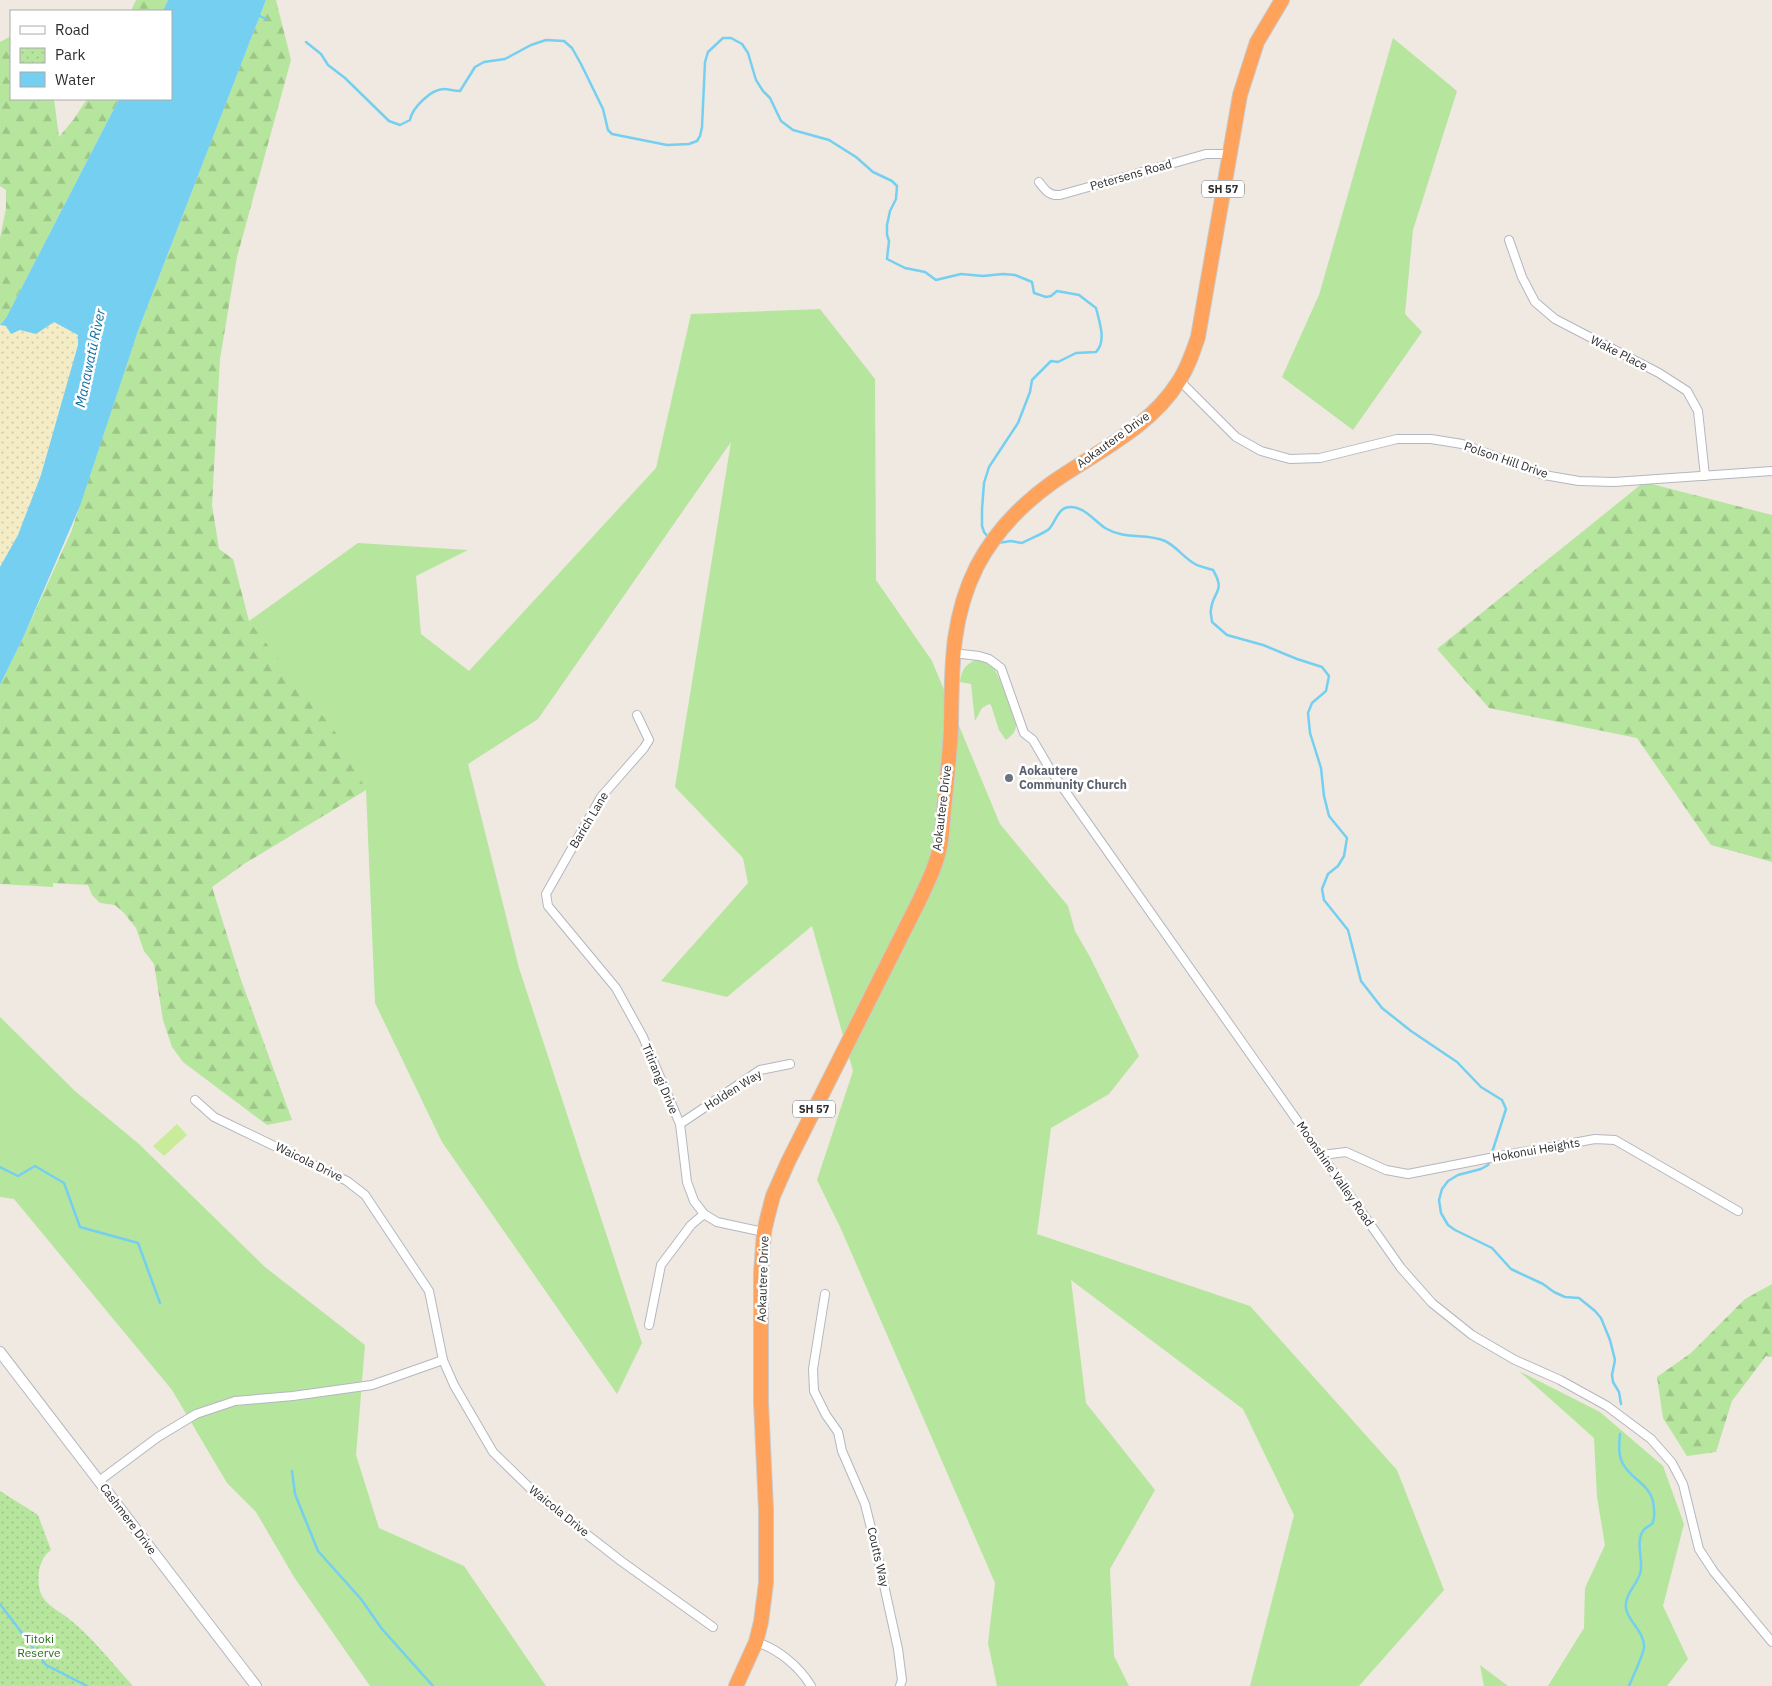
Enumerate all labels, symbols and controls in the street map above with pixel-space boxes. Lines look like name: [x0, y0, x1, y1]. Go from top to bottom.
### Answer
legend: [10, 10, 172, 100]
text: Road: [55, 20, 90, 39]
text: Park: [55, 45, 85, 64]
text: Water: [55, 70, 96, 89]
street label: Petersens Road: [1088, 156, 1173, 193]
road number: SH 57: [1202, 180, 1244, 198]
water label: Manawatū River: [71, 306, 109, 409]
street label: Wake Place: [1588, 332, 1651, 373]
street label: Aokautere Drive: [1073, 408, 1152, 471]
street label: Polson Hill Drive: [1462, 438, 1551, 481]
place label: Aokautere Community Church: [1019, 763, 1127, 792]
street label: Aokautere Drive: [929, 764, 954, 852]
marker: Aokautere Community Church: [1003, 772, 1015, 784]
street label: Barich Lane: [566, 788, 611, 851]
street label: Titirangi Drive: [639, 1041, 682, 1116]
street label: Holden Way: [701, 1066, 764, 1113]
road number: SH 57: [793, 1100, 835, 1118]
street label: Moonshine Valley Road: [1294, 1118, 1377, 1229]
street label: Hokonui Heights: [1491, 1134, 1581, 1165]
street label: Waicola Drive: [273, 1139, 346, 1184]
street label: Aokautere Drive: [753, 1235, 772, 1322]
street label: Cashmere Drive: [97, 1480, 160, 1558]
street label: Waicola Drive: [526, 1482, 593, 1540]
street label: Coutts Way: [864, 1526, 893, 1588]
park label: Titoki Reserve: [17, 1631, 61, 1660]

